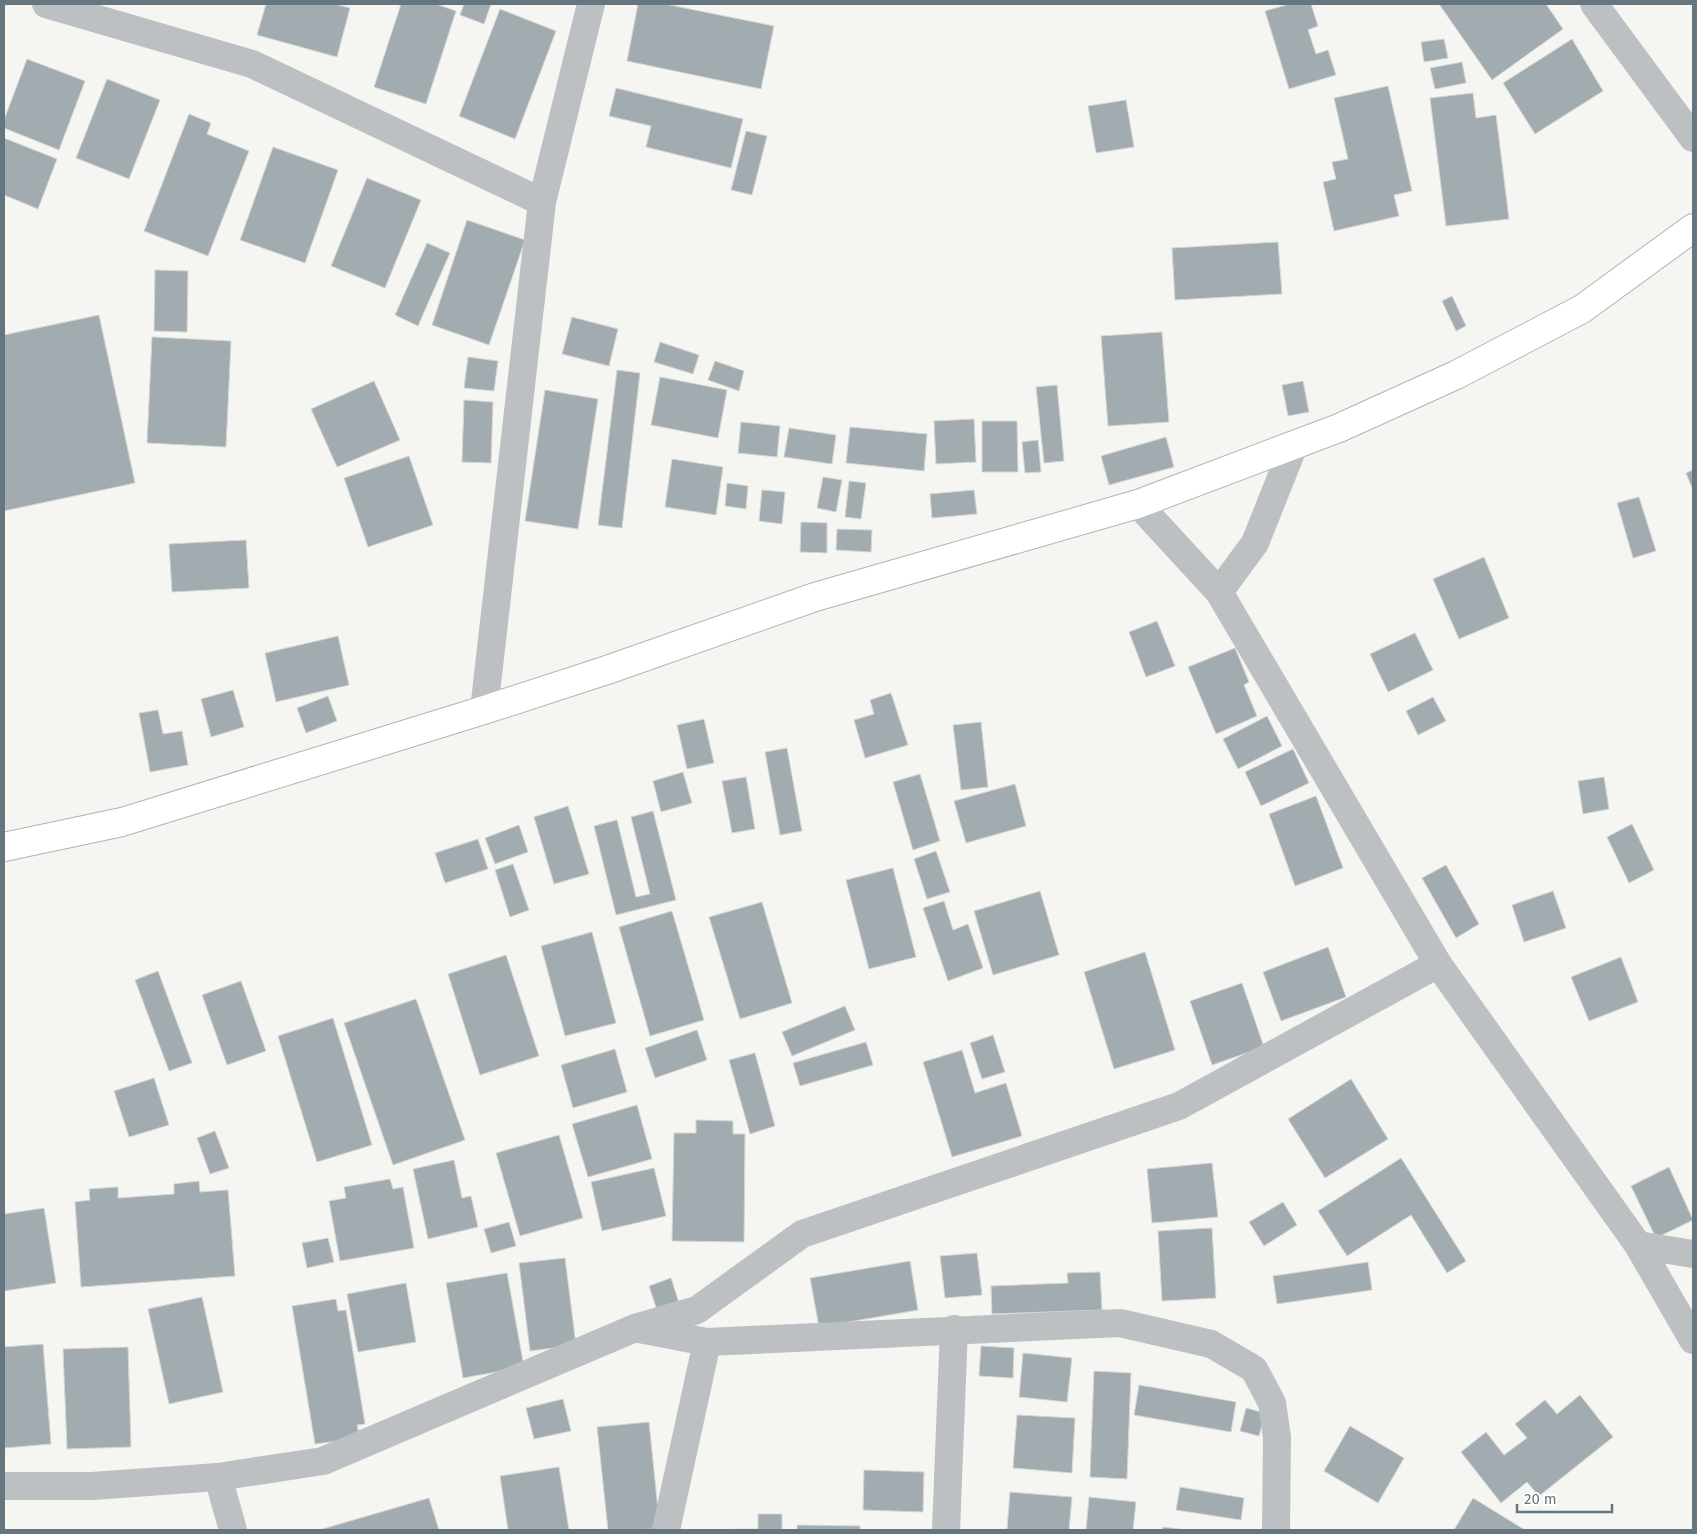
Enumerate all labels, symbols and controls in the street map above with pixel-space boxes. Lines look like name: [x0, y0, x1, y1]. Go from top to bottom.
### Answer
scale bar: [1517, 1482, 1612, 1514]
text: 20 m: [1524, 1490, 1557, 1508]

